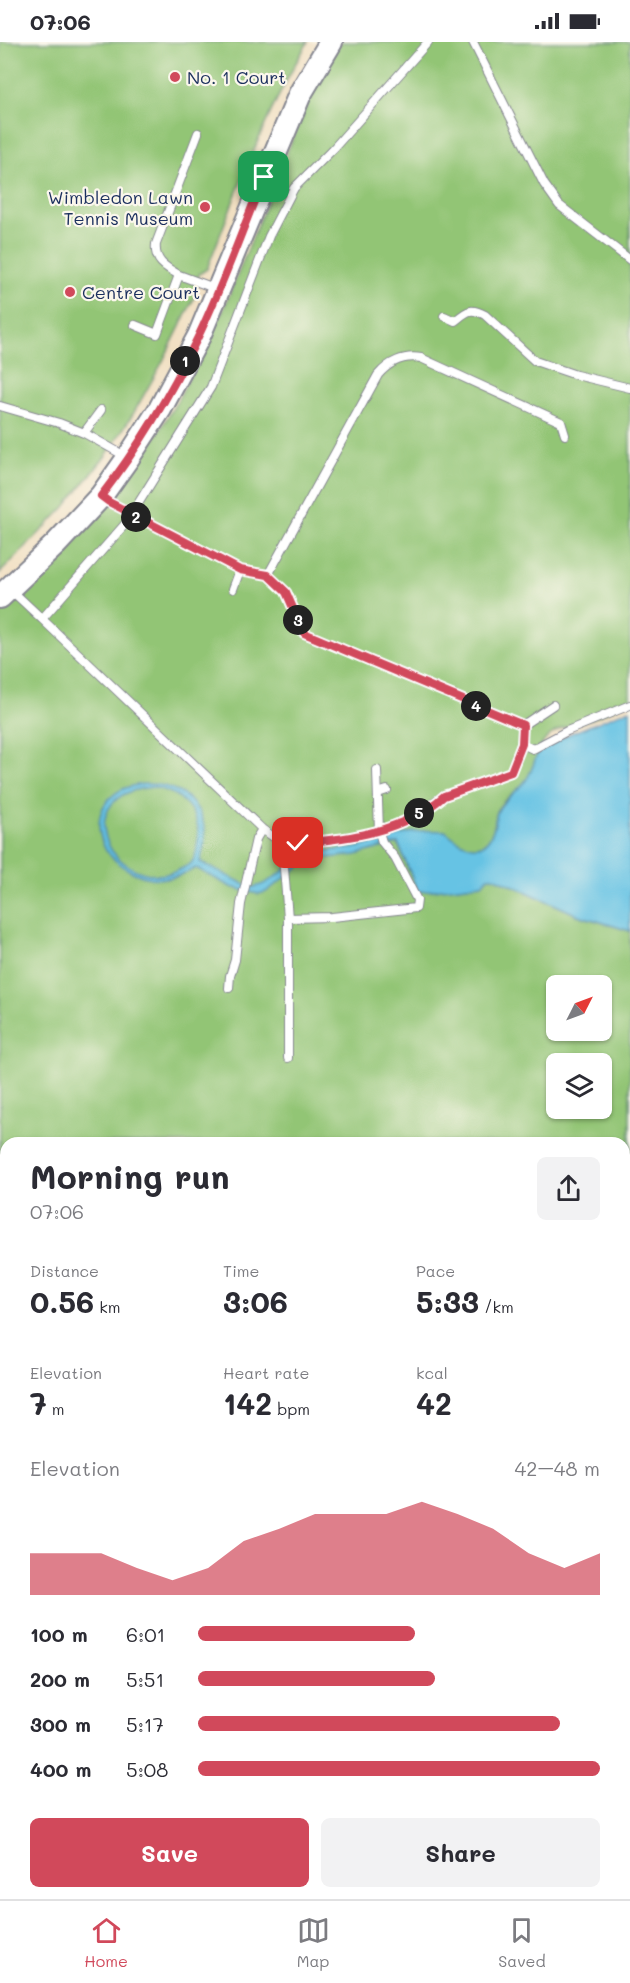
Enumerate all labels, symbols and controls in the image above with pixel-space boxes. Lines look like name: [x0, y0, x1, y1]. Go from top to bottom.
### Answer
text: 07:06: [30, 7, 91, 36]
place label: No. 1 Court: [187, 65, 286, 89]
marker: No. 1 Court: [168, 70, 182, 84]
pin: [238, 151, 289, 202]
icon: arrive: [247, 160, 280, 193]
place label: Wimbledon Lawn Tennis Museum: [48, 185, 193, 230]
marker: Wimbledon Lawn Tennis Museum: [198, 200, 212, 214]
place label: Centre Court: [82, 280, 200, 304]
marker: Centre Court: [63, 285, 77, 299]
pin: 1: [170, 346, 200, 376]
text: 1: [181, 350, 189, 371]
pin: 2: [121, 502, 151, 532]
text: 2: [132, 506, 140, 527]
pin: 3: [283, 605, 313, 635]
text: 3: [293, 609, 303, 630]
pin: 4: [461, 691, 491, 721]
text: 4: [471, 695, 481, 716]
pin: 5: [404, 798, 434, 828]
text: 5: [414, 802, 424, 823]
pin: [272, 817, 323, 868]
icon: check: [281, 826, 314, 859]
north arrow: [546, 975, 612, 1041]
map controls: [546, 975, 612, 1119]
button: layers: [546, 1053, 612, 1119]
text: Morning run: [30, 1154, 230, 1197]
button: share: [537, 1157, 600, 1220]
text: 07:06: [30, 1198, 84, 1224]
text: Distance: [30, 1260, 99, 1281]
text: Time: [223, 1260, 259, 1281]
text: Pace: [416, 1260, 455, 1281]
text: 0.56: [30, 1281, 94, 1321]
text: 3:06: [223, 1281, 288, 1321]
text: 5:33: [416, 1281, 479, 1321]
text: km: [94, 1296, 121, 1317]
text: /km: [479, 1296, 514, 1317]
text: Elevation: [30, 1362, 102, 1383]
text: Heart rate: [223, 1362, 309, 1383]
text: kcal: [416, 1362, 448, 1383]
text: 7: [30, 1383, 47, 1423]
text: 142: [223, 1383, 272, 1423]
text: 42: [416, 1383, 452, 1423]
text: m: [47, 1398, 65, 1419]
text: bpm: [272, 1398, 310, 1419]
text: Elevation: [30, 1455, 120, 1481]
text: 42–48 m: [515, 1455, 600, 1481]
text: 100 m: [30, 1621, 88, 1647]
text: 6:01: [126, 1621, 166, 1647]
text: 200 m: [30, 1666, 90, 1692]
text: 5:51: [126, 1666, 164, 1692]
text: 300 m: [30, 1711, 91, 1737]
text: 5:17: [126, 1711, 164, 1737]
text: 400 m: [30, 1756, 91, 1782]
text: 5:08: [126, 1756, 168, 1782]
button: Save: [30, 1818, 309, 1887]
button: Share: [321, 1818, 600, 1887]
tab: Home: [84, 1914, 128, 1971]
tab: Map: [297, 1914, 330, 1971]
tab: Saved: [498, 1914, 546, 1971]

